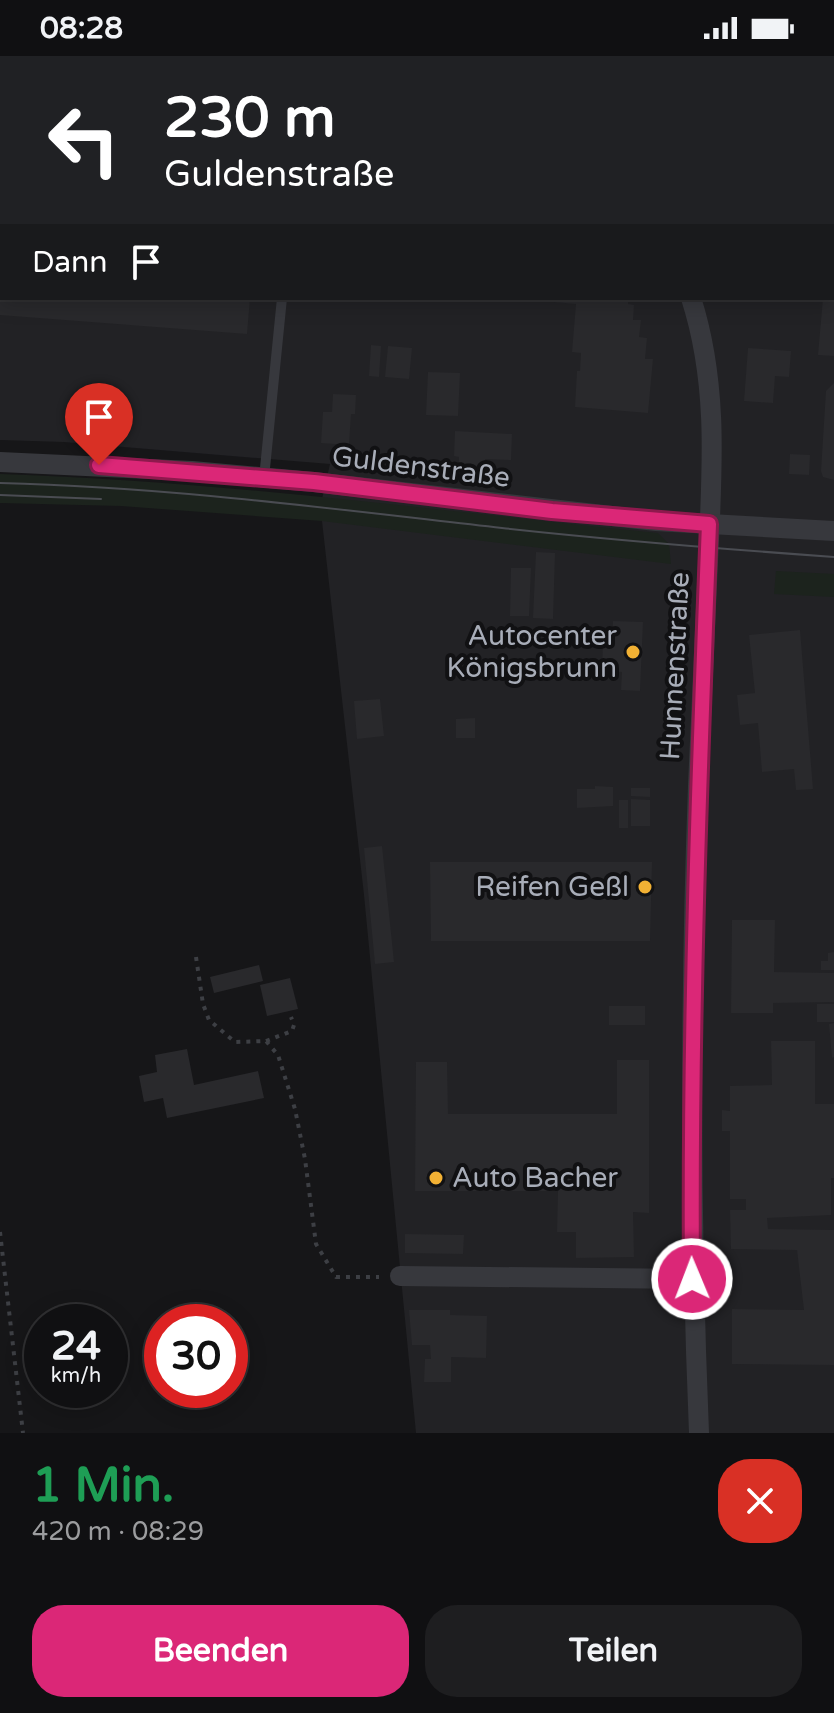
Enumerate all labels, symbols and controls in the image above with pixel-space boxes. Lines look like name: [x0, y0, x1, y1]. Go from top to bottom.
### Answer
text: 08:28: [40, 10, 123, 47]
text: 230 m: [164, 85, 335, 152]
icon: left: [32, 88, 136, 192]
text: Guldenstraße: [164, 153, 394, 196]
icon: arrive: [124, 240, 168, 284]
text: Dann: [32, 244, 108, 281]
pin: [65, 383, 133, 465]
icon: arrive: [77, 395, 121, 439]
street label: Guldenstraße: [330, 439, 512, 495]
street label: Hunnenstraße: [653, 571, 697, 761]
place label: Autocenter Königsbrunn: [447, 619, 617, 685]
marker: Autocenter Königsbrunn: [624, 643, 642, 661]
place label: Reifen Geßl: [475, 870, 629, 904]
marker: Reifen Geßl: [636, 878, 654, 896]
place label: Auto Bacher: [452, 1161, 618, 1195]
marker: Auto Bacher: [427, 1169, 445, 1187]
position arrow: [650, 1237, 734, 1321]
speed limit sign: 30: [144, 1304, 248, 1408]
text: 24: [51, 1322, 101, 1370]
text: km/h: [51, 1364, 101, 1388]
text: 1 Min.: [32, 1457, 174, 1515]
button: close: [718, 1459, 802, 1543]
text: 420 m · 08:29: [32, 1516, 204, 1547]
button: Beenden: [32, 1605, 409, 1697]
button: Teilen: [425, 1605, 802, 1697]

